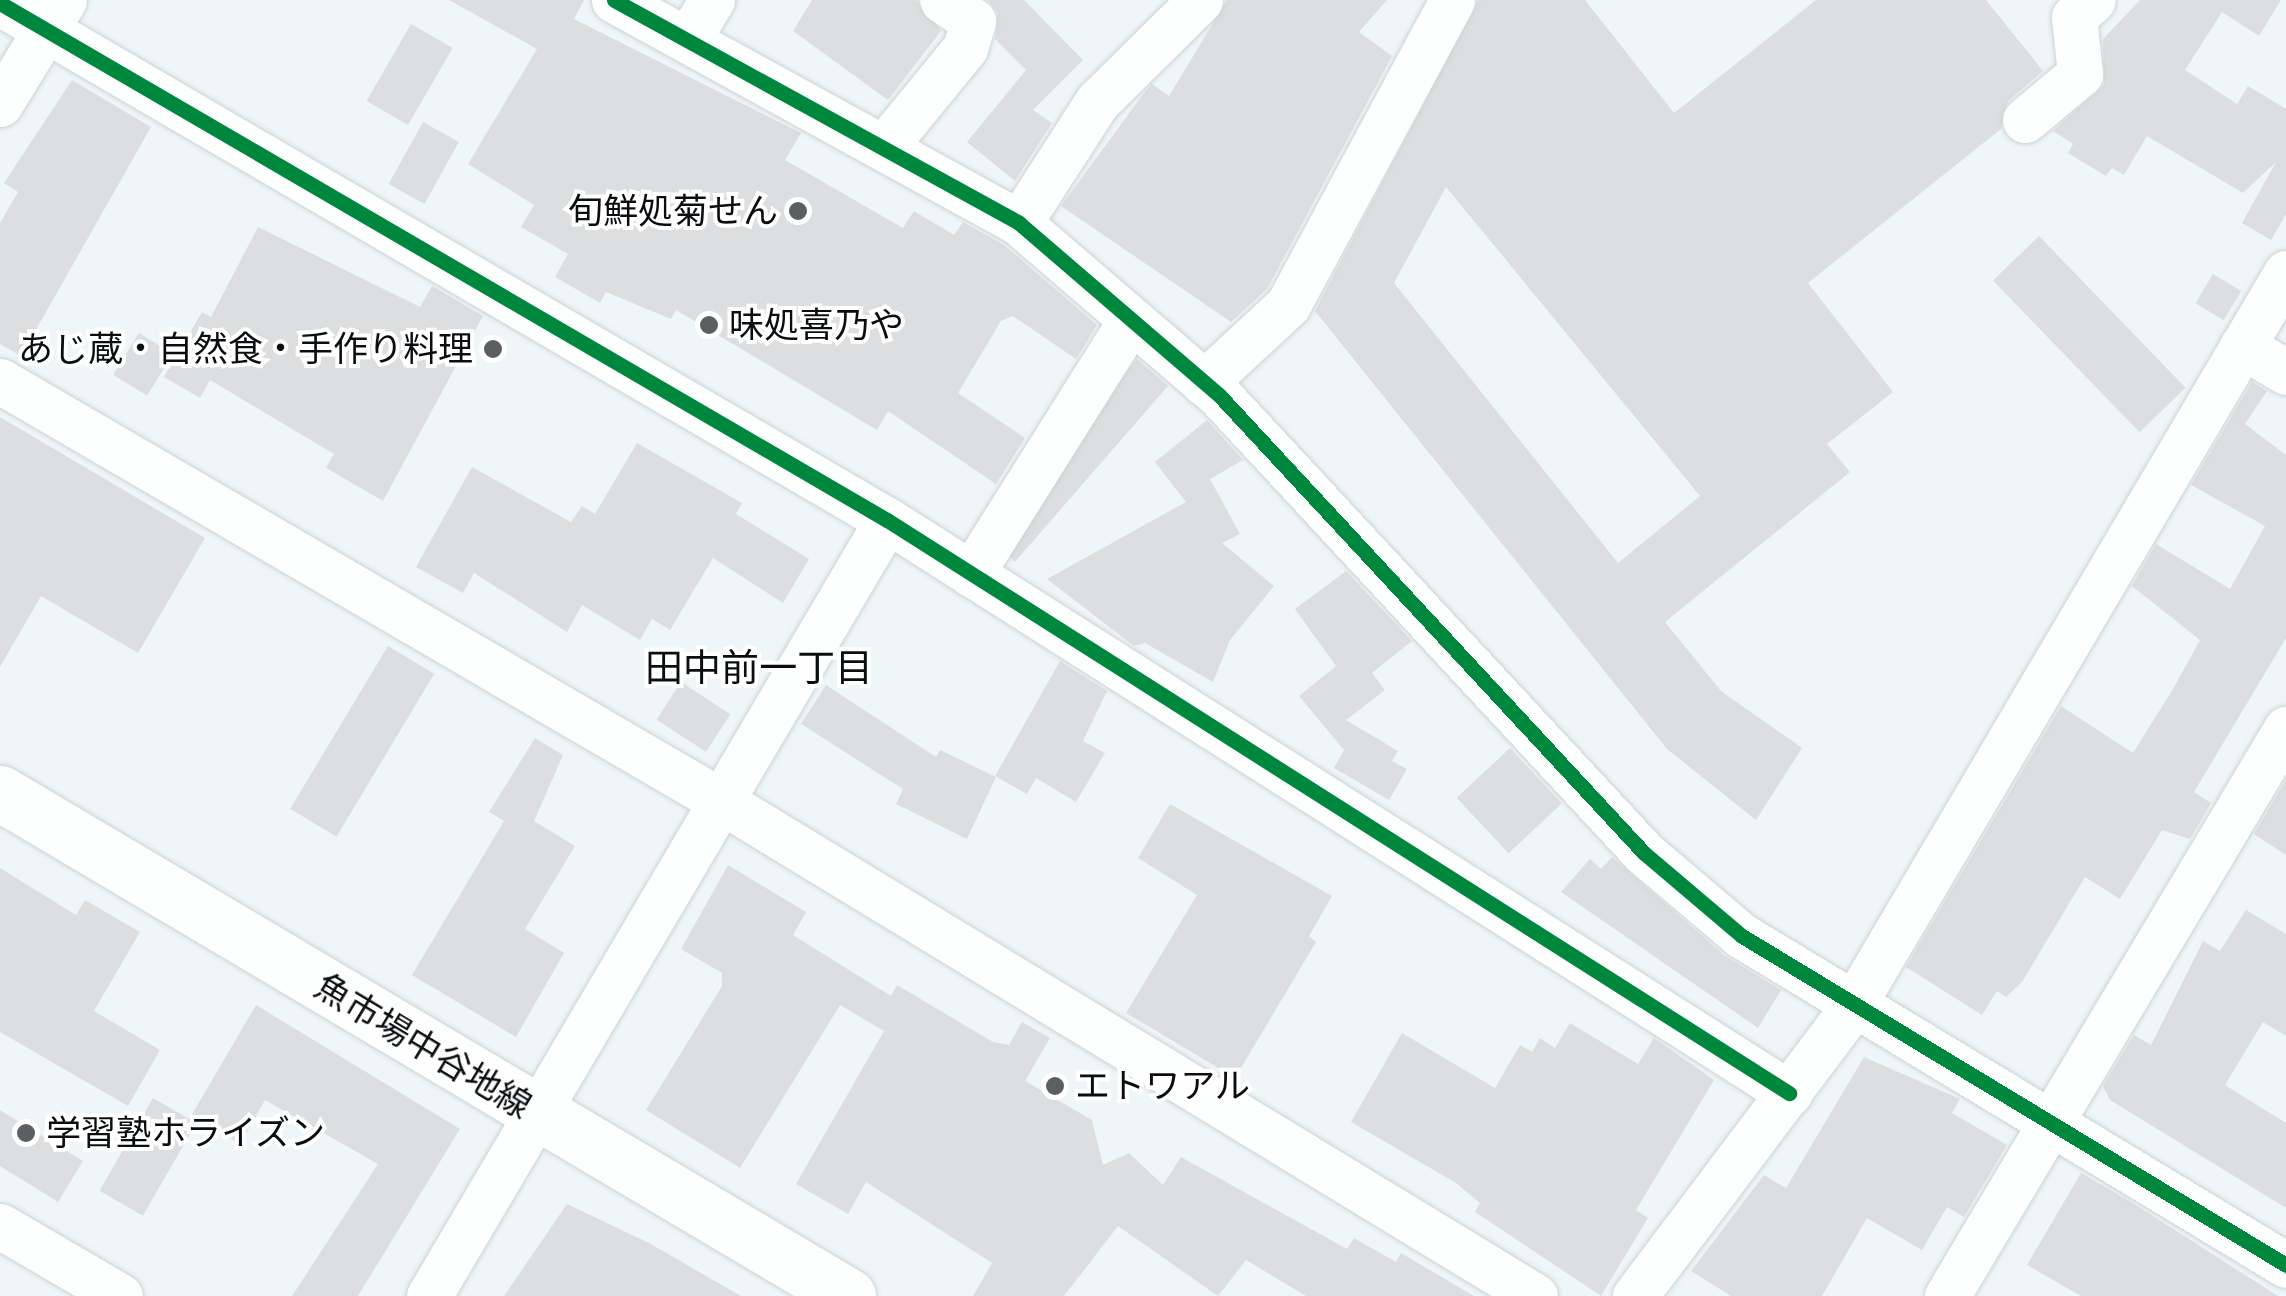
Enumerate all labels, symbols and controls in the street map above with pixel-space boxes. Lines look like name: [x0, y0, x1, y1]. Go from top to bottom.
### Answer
place label: 旬鮮処菊せん: [568, 190, 778, 232]
marker: 旬鮮処菊せん: [787, 200, 809, 222]
place label: 味処喜乃や: [729, 304, 904, 346]
marker: 味処喜乃や: [698, 314, 720, 336]
place label: あじ蔵・自然食・手作り料理: [18, 328, 473, 370]
marker: あじ蔵・自然食・手作り料理: [482, 338, 504, 360]
district label: 田中前一丁目: [645, 646, 873, 692]
street label: 魚市場中谷地線: [307, 965, 539, 1127]
place label: エトワアル: [1075, 1065, 1250, 1107]
marker: エトワアル: [1044, 1075, 1066, 1097]
place label: 学習塾ホライズン: [46, 1112, 326, 1154]
marker: 学習塾ホライズン: [15, 1122, 37, 1144]

